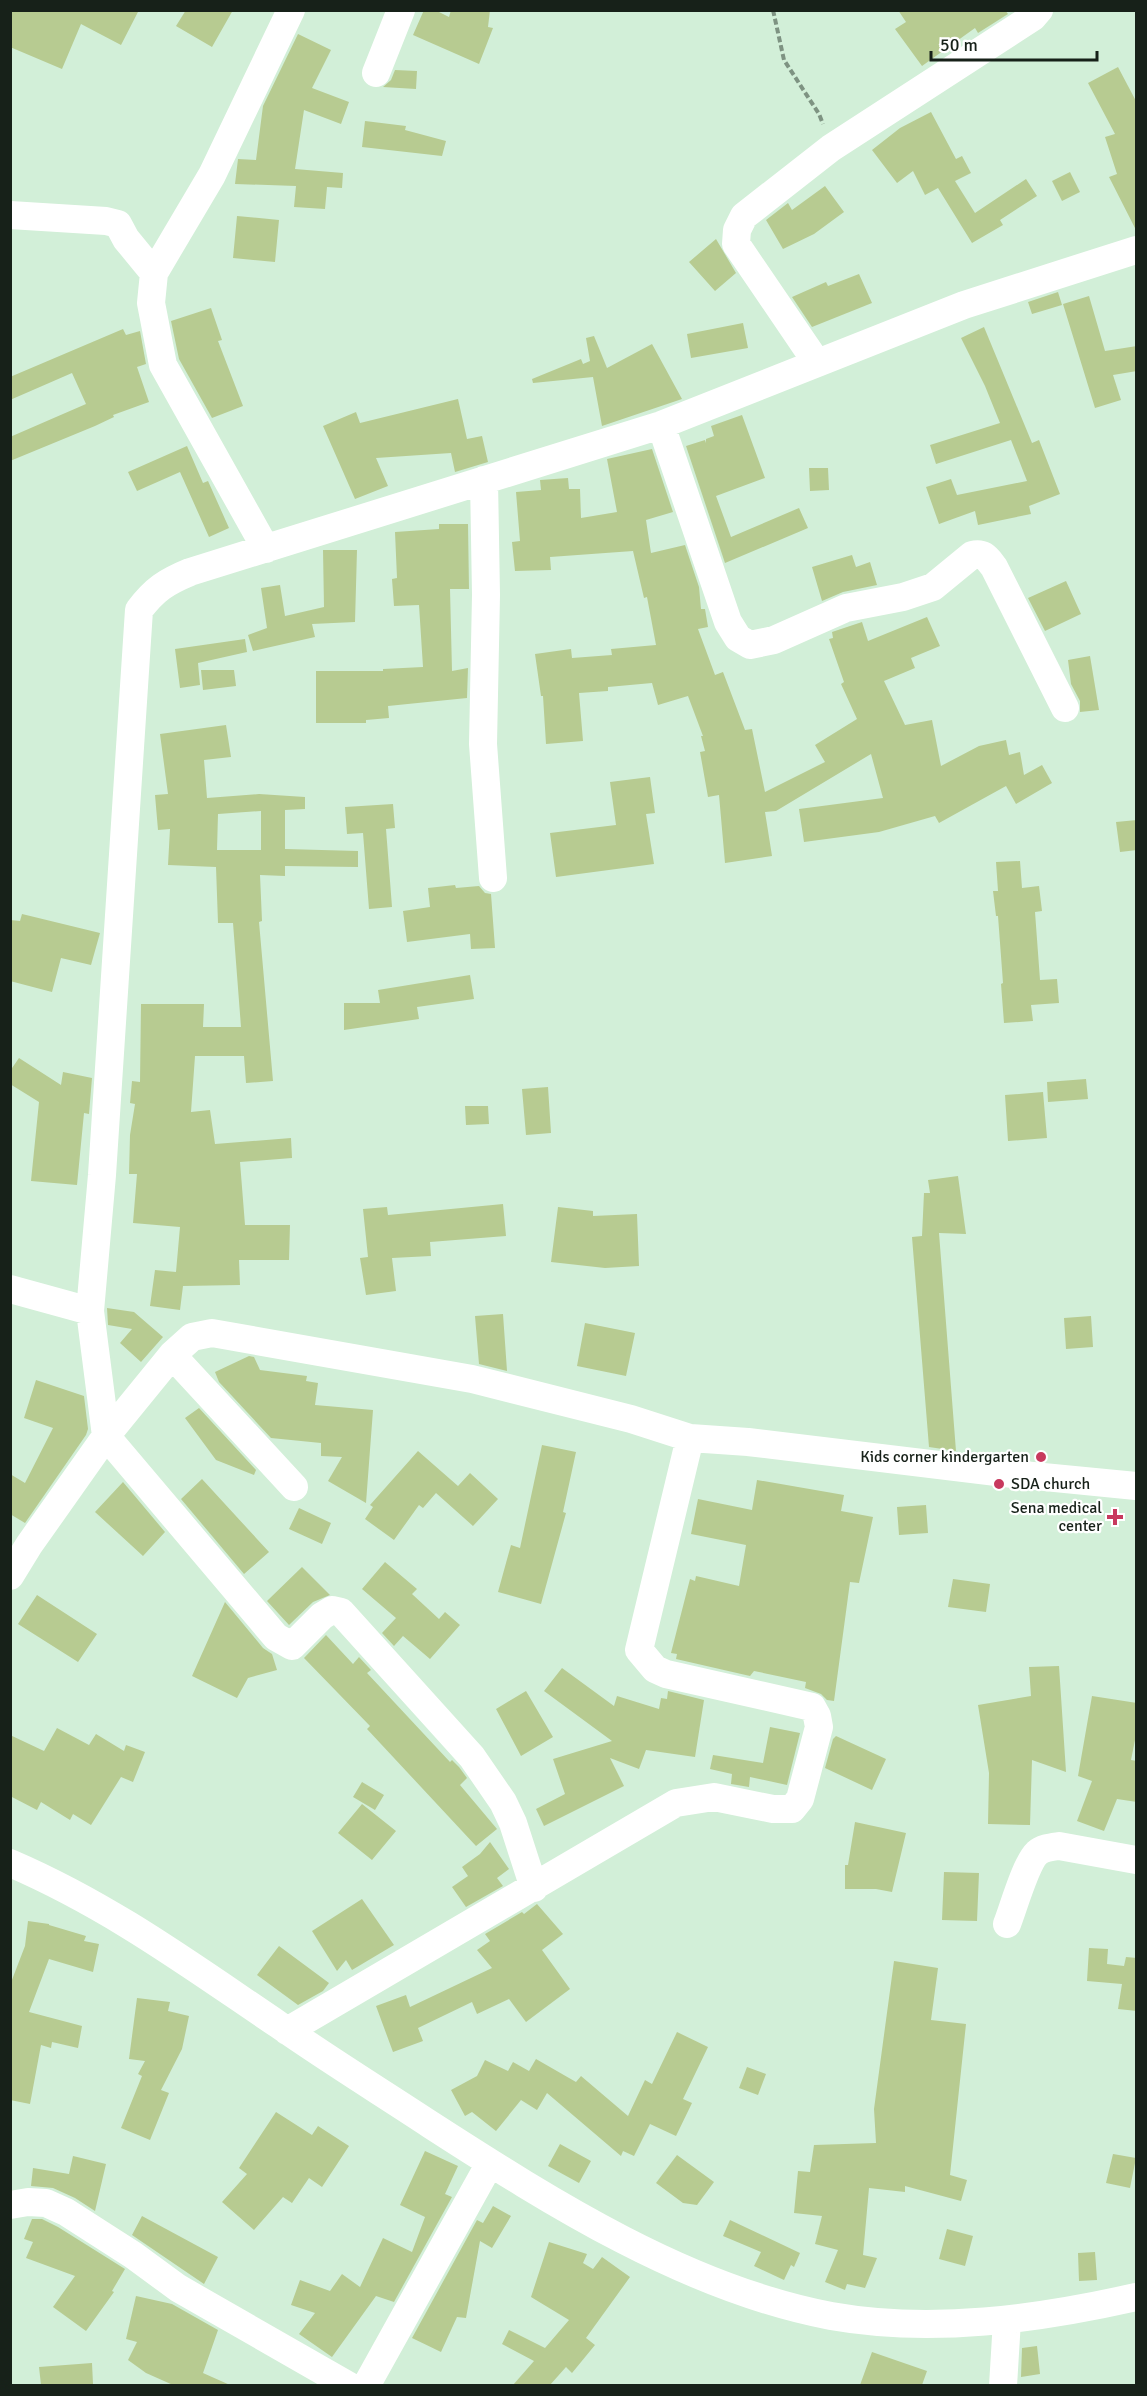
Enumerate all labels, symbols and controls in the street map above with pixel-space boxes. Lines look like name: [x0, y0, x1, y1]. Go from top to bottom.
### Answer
scale bar: [931, 24, 1098, 62]
text: 50 m: [940, 34, 978, 56]
place label: Kids corner kindergarten: [860, 1447, 1029, 1467]
marker: Kids corner kindergarten: [1034, 1450, 1048, 1464]
place label: SDA church: [1011, 1474, 1090, 1494]
marker: SDA church: [992, 1477, 1006, 1491]
place label: Sena medical center: [1011, 1498, 1102, 1536]
marker: Sena medical center: [1106, 1508, 1124, 1526]

